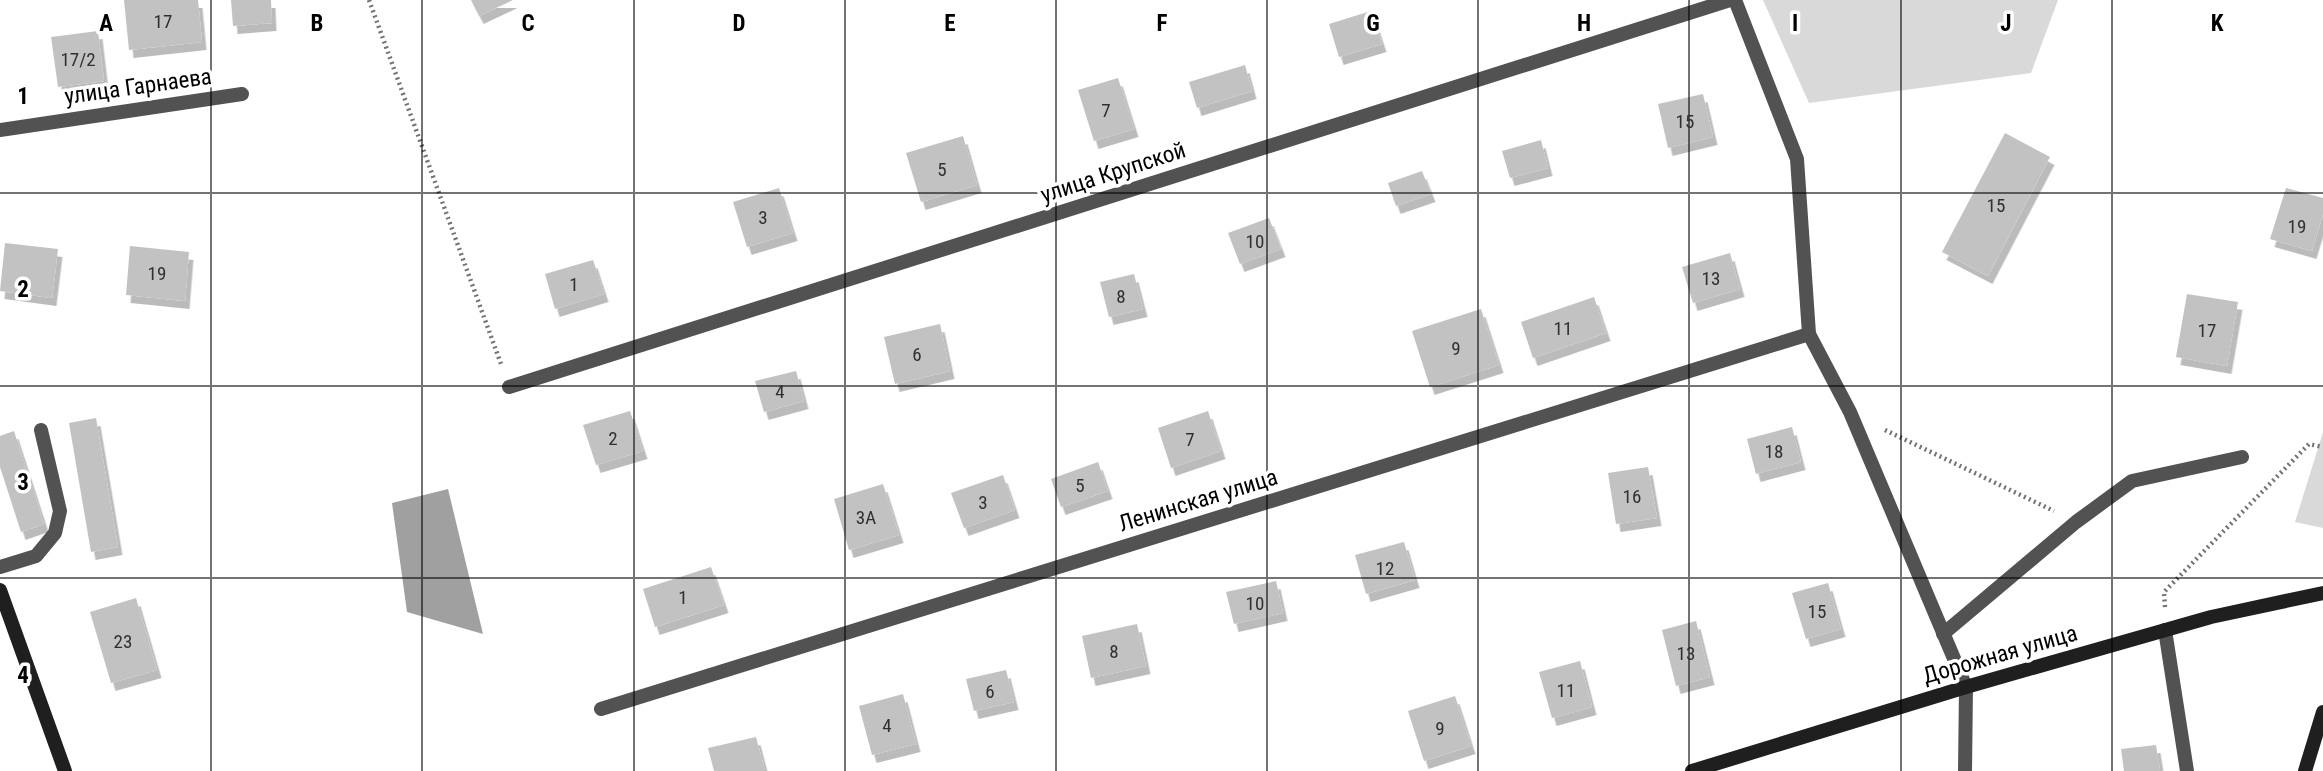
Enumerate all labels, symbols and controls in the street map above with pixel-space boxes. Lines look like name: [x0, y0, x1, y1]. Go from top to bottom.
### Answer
text: A: [99, 10, 113, 37]
house number: 17: [154, 10, 172, 33]
text: B: [311, 10, 323, 37]
text: C: [521, 10, 535, 37]
text: D: [733, 10, 746, 37]
text: E: [944, 10, 956, 37]
text: F: [1157, 10, 1168, 37]
text: G: [1366, 10, 1380, 37]
text: H: [1577, 10, 1591, 37]
text: I: [1792, 10, 1798, 37]
text: J: [2000, 10, 2012, 37]
text: K: [2211, 10, 2224, 37]
house number: 17/2: [60, 48, 96, 71]
street label: улица Гарнаева: [63, 63, 213, 110]
text: 1: [17, 83, 29, 110]
house number: 7: [1101, 99, 1111, 122]
house number: 15: [1676, 110, 1694, 133]
street label: улица Крупской: [1037, 136, 1189, 209]
house number: 5: [937, 158, 947, 181]
house number: 15: [1987, 194, 2005, 217]
house number: 3: [758, 206, 768, 229]
house number: 19: [2288, 215, 2306, 238]
house number: 10: [1246, 230, 1264, 253]
house number: 19: [148, 262, 166, 285]
house number: 13: [1702, 267, 1720, 290]
house number: 1: [569, 273, 579, 296]
text: 2: [17, 276, 29, 303]
house number: 8: [1116, 285, 1126, 308]
house number: 11: [1554, 317, 1572, 340]
house number: 17: [2198, 319, 2216, 342]
house number: 9: [1451, 337, 1461, 360]
house number: 6: [912, 343, 922, 366]
house number: 4: [775, 380, 785, 403]
house number: 2: [608, 427, 618, 450]
house number: 7: [1185, 428, 1195, 451]
house number: 18: [1765, 440, 1783, 463]
street label: Ленинская улица: [1115, 463, 1281, 537]
text: 3: [17, 469, 29, 496]
house number: 5: [1075, 474, 1085, 497]
house number: 16: [1623, 485, 1641, 508]
house number: 3: [978, 491, 988, 514]
house number: 3А: [856, 506, 876, 529]
house number: 12: [1376, 557, 1394, 580]
house number: 1: [678, 586, 688, 609]
house number: 10: [1246, 592, 1264, 615]
house number: 15: [1808, 600, 1826, 623]
street label: Дорожная улица: [1920, 620, 2080, 689]
house number: 23: [114, 630, 132, 653]
house number: 8: [1109, 640, 1119, 663]
house number: 13: [1677, 642, 1695, 665]
text: 4: [17, 662, 29, 689]
house number: 11: [1557, 679, 1575, 702]
house number: 6: [985, 680, 995, 703]
house number: 4: [882, 714, 892, 737]
house number: 9: [1435, 717, 1445, 740]

